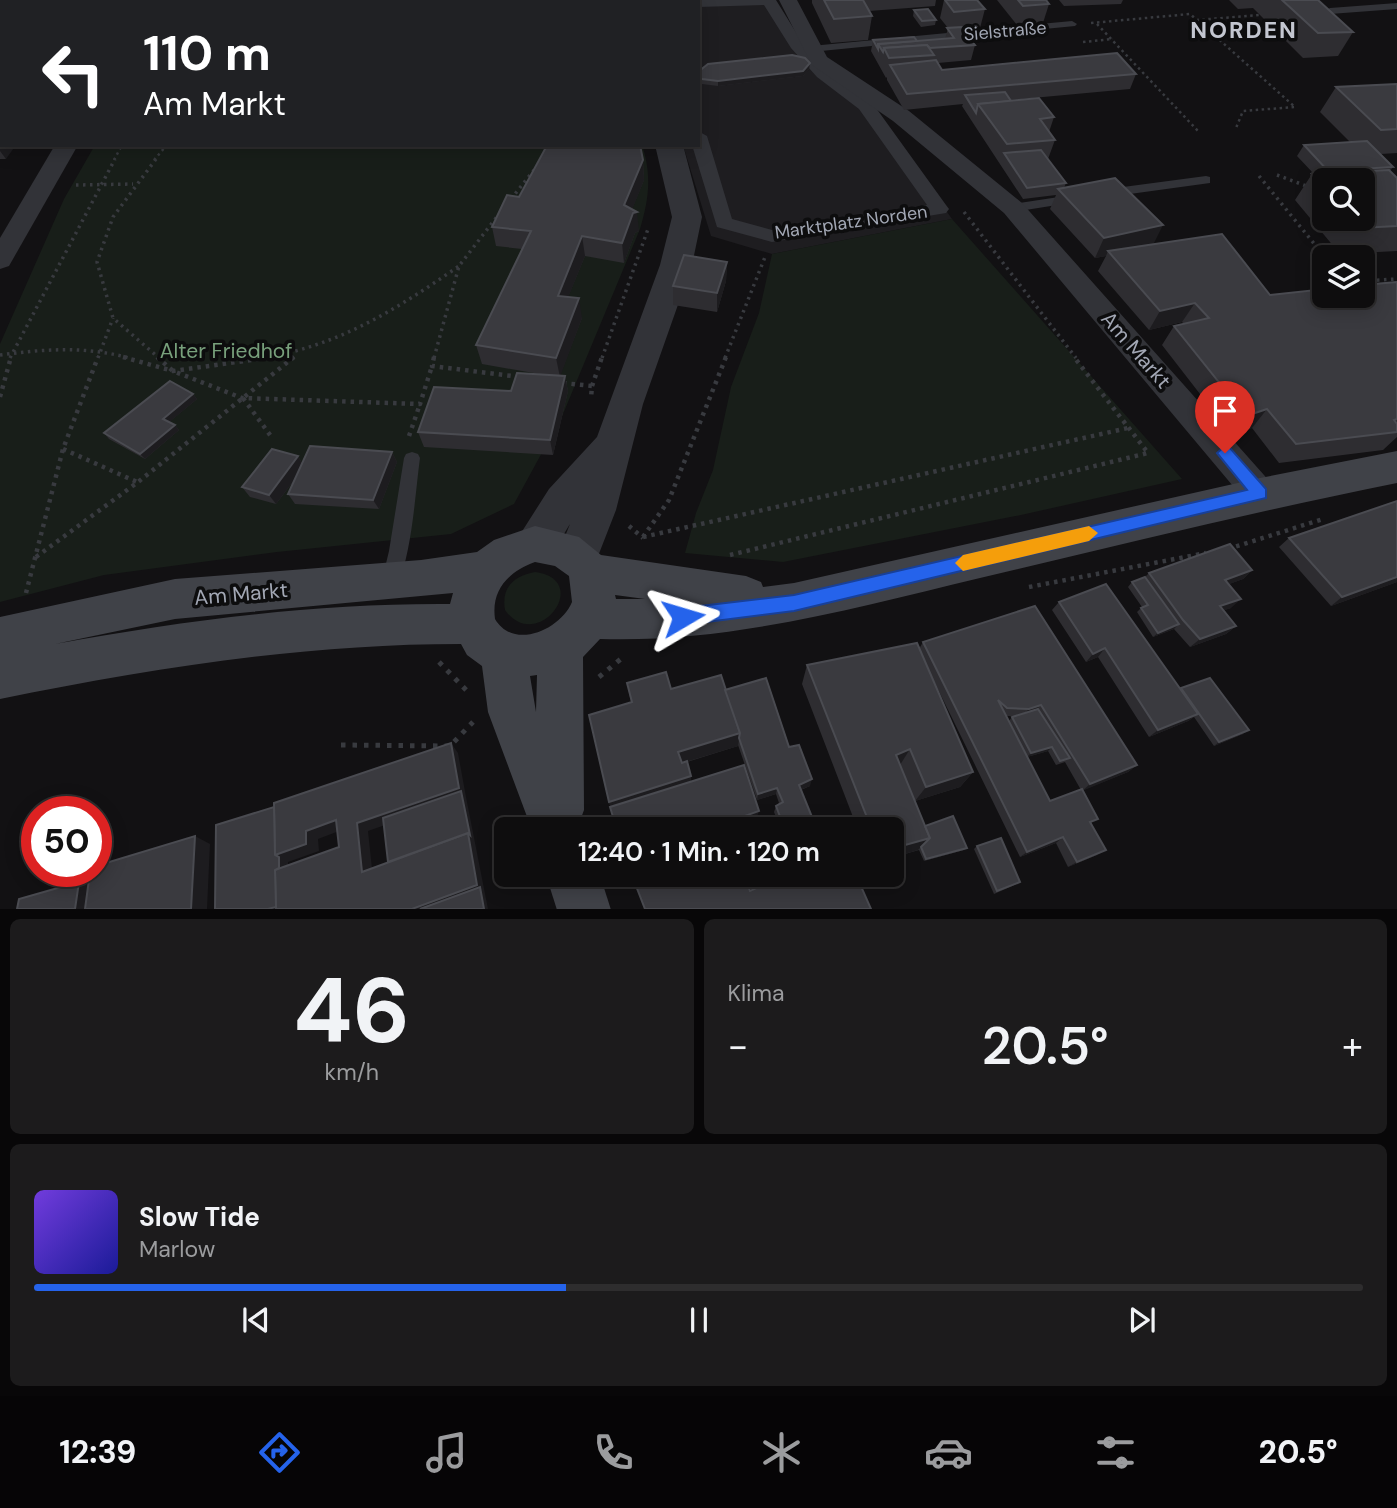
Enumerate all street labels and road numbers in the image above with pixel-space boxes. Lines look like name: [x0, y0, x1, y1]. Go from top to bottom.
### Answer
street label: Sielstraße: [963, 15, 1047, 47]
street label: Marktplatz Norden: [773, 199, 929, 245]
street label: Am Markt: [1095, 305, 1177, 395]
street label: Am Markt: [193, 576, 289, 612]

